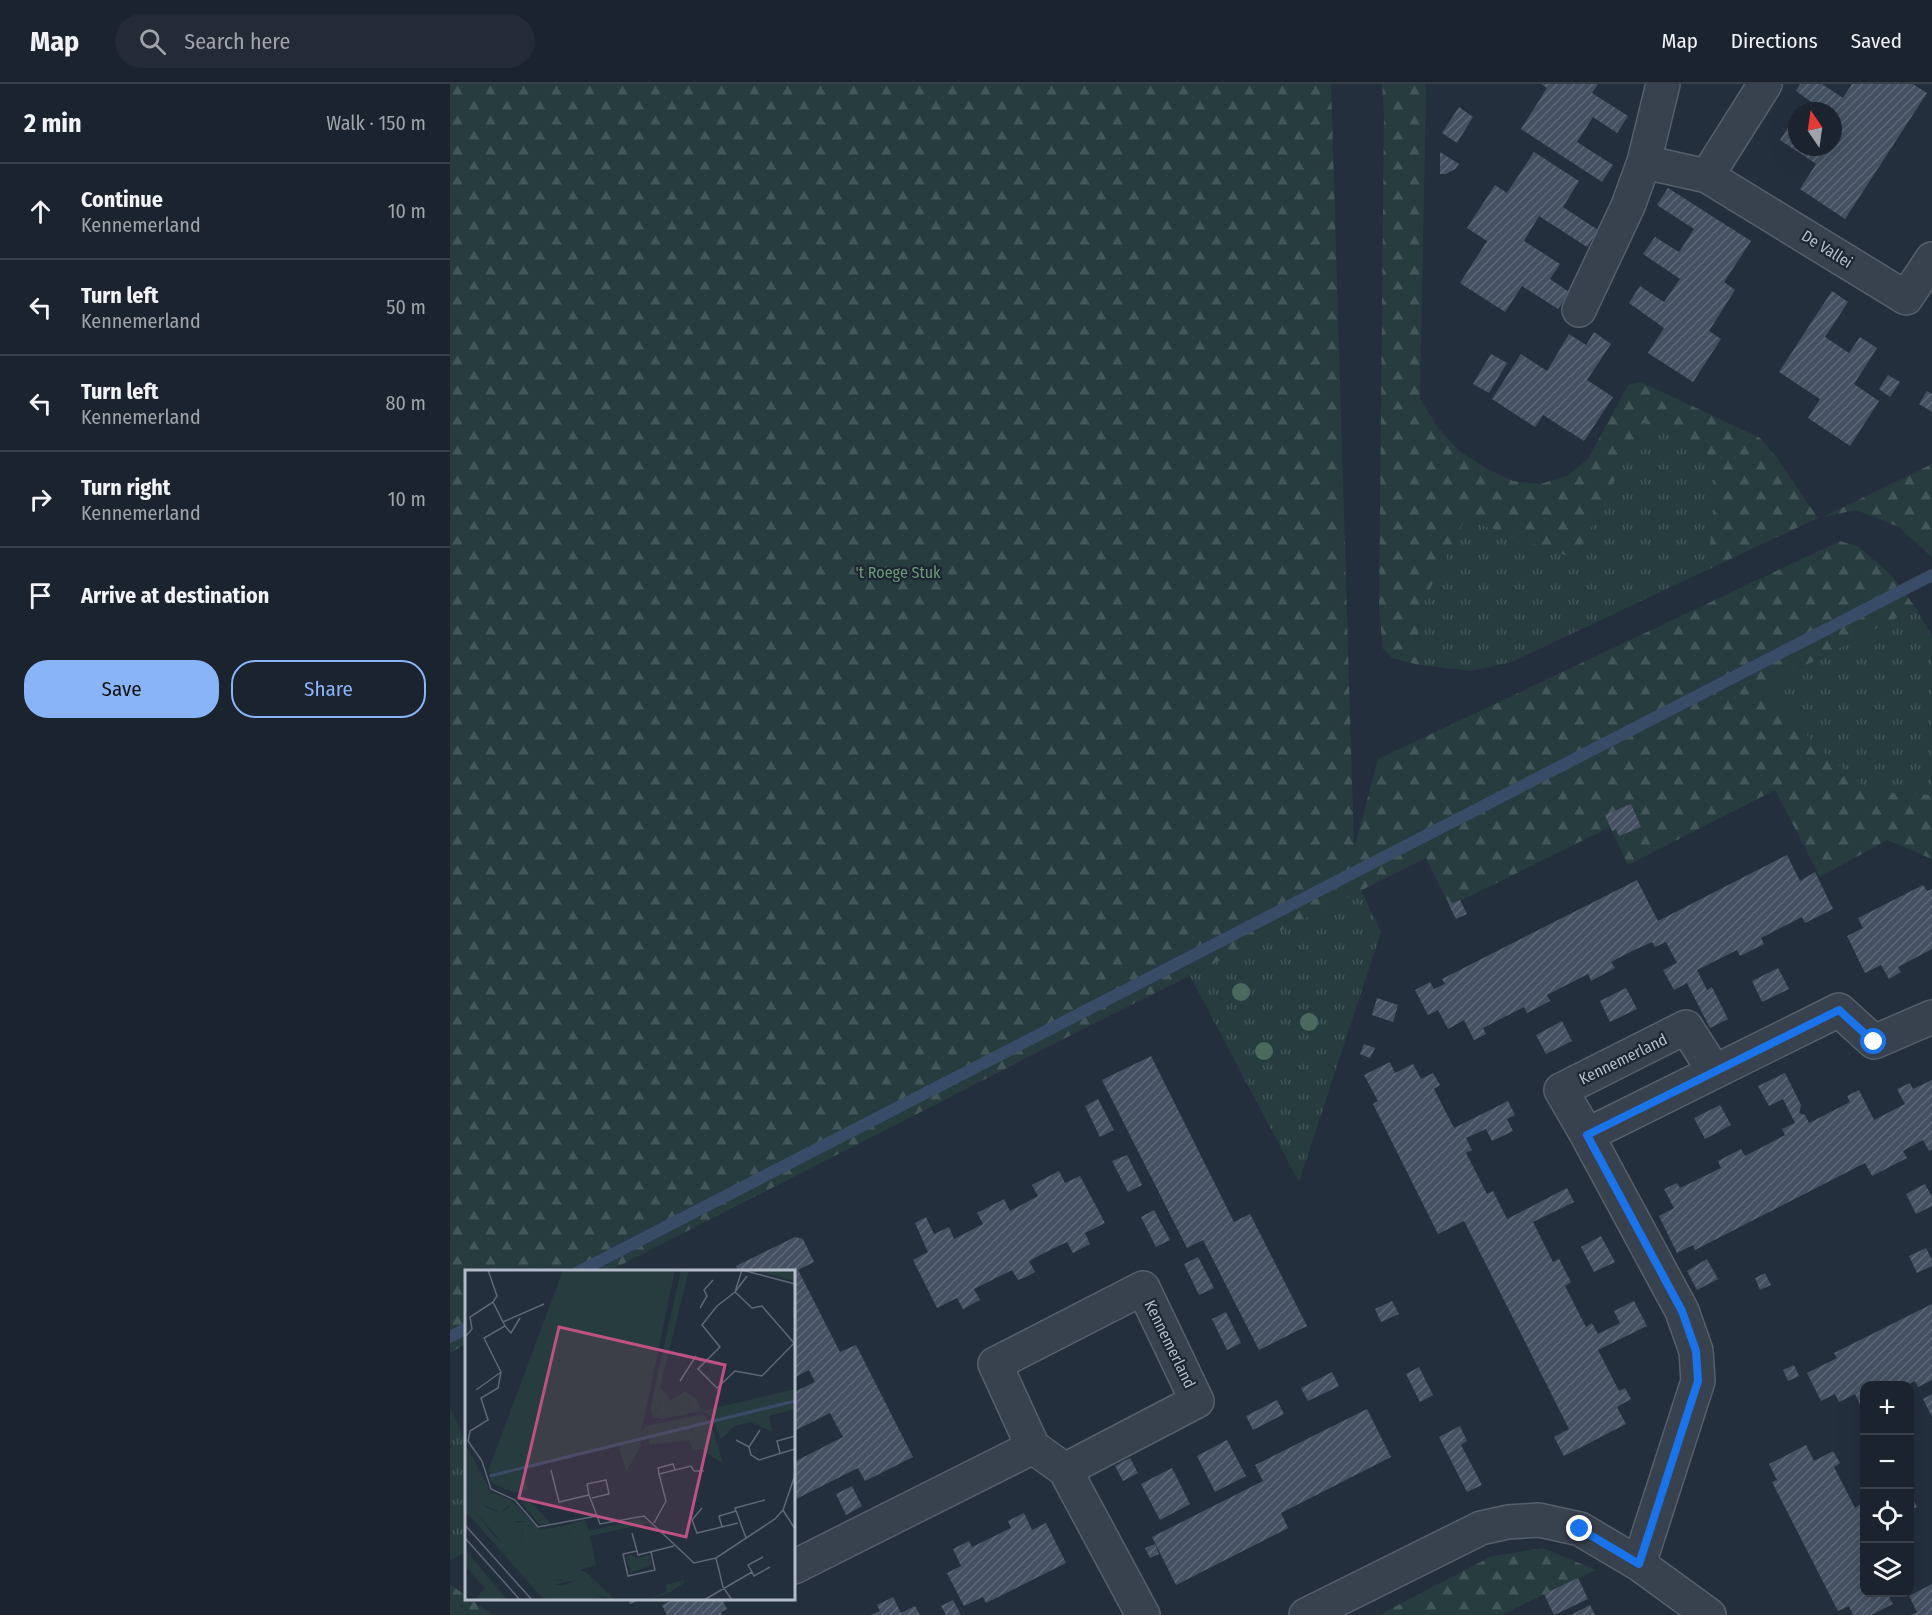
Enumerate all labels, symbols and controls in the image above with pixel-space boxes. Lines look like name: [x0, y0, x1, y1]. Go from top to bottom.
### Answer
search box: [115, 14, 535, 68]
text: Map: [30, 25, 79, 58]
icon: search: [136, 25, 169, 58]
text: Search here: [184, 28, 290, 55]
text: Map: [1661, 28, 1698, 54]
text: Directions: [1731, 28, 1818, 54]
text: Saved: [1851, 28, 1902, 54]
north arrow: [1788, 102, 1842, 156]
text: 2 min: [24, 108, 82, 139]
text: Walk · 150 m: [326, 111, 426, 135]
text: Continue: [81, 186, 163, 213]
icon: ahead: [24, 195, 57, 228]
text: 10 m: [388, 199, 426, 223]
text: Kennemerland: [81, 213, 201, 237]
street label: De Vallei: [1798, 226, 1856, 272]
text: Turn left: [81, 282, 159, 309]
icon: left: [24, 291, 57, 324]
text: 50 m: [386, 295, 426, 319]
text: Kennemerland: [81, 309, 201, 333]
text: Turn left: [81, 378, 159, 405]
icon: left: [24, 387, 57, 420]
text: 80 m: [386, 391, 426, 415]
text: Kennemerland: [81, 405, 201, 429]
text: Turn right: [81, 474, 170, 501]
icon: right: [24, 483, 57, 516]
text: 10 m: [388, 487, 426, 511]
text: Kennemerland: [81, 501, 201, 525]
park label: 't Roege Stuk: [855, 563, 941, 582]
icon: arrive: [24, 579, 57, 612]
text: Arrive at destination: [81, 582, 269, 609]
button: Save: [24, 660, 219, 718]
button: Share: [231, 660, 426, 718]
route start: [1860, 1028, 1886, 1054]
street label: Kennemerland: [1576, 1029, 1670, 1089]
inset map: [465, 1270, 795, 1600]
street label: Kennemerland: [1140, 1297, 1200, 1391]
map controls: [1860, 1381, 1914, 1597]
button: +: [1860, 1381, 1914, 1435]
button: −: [1860, 1435, 1914, 1489]
button: locate: [1860, 1489, 1914, 1543]
route end: [1566, 1515, 1592, 1541]
button: layers: [1860, 1543, 1914, 1597]

